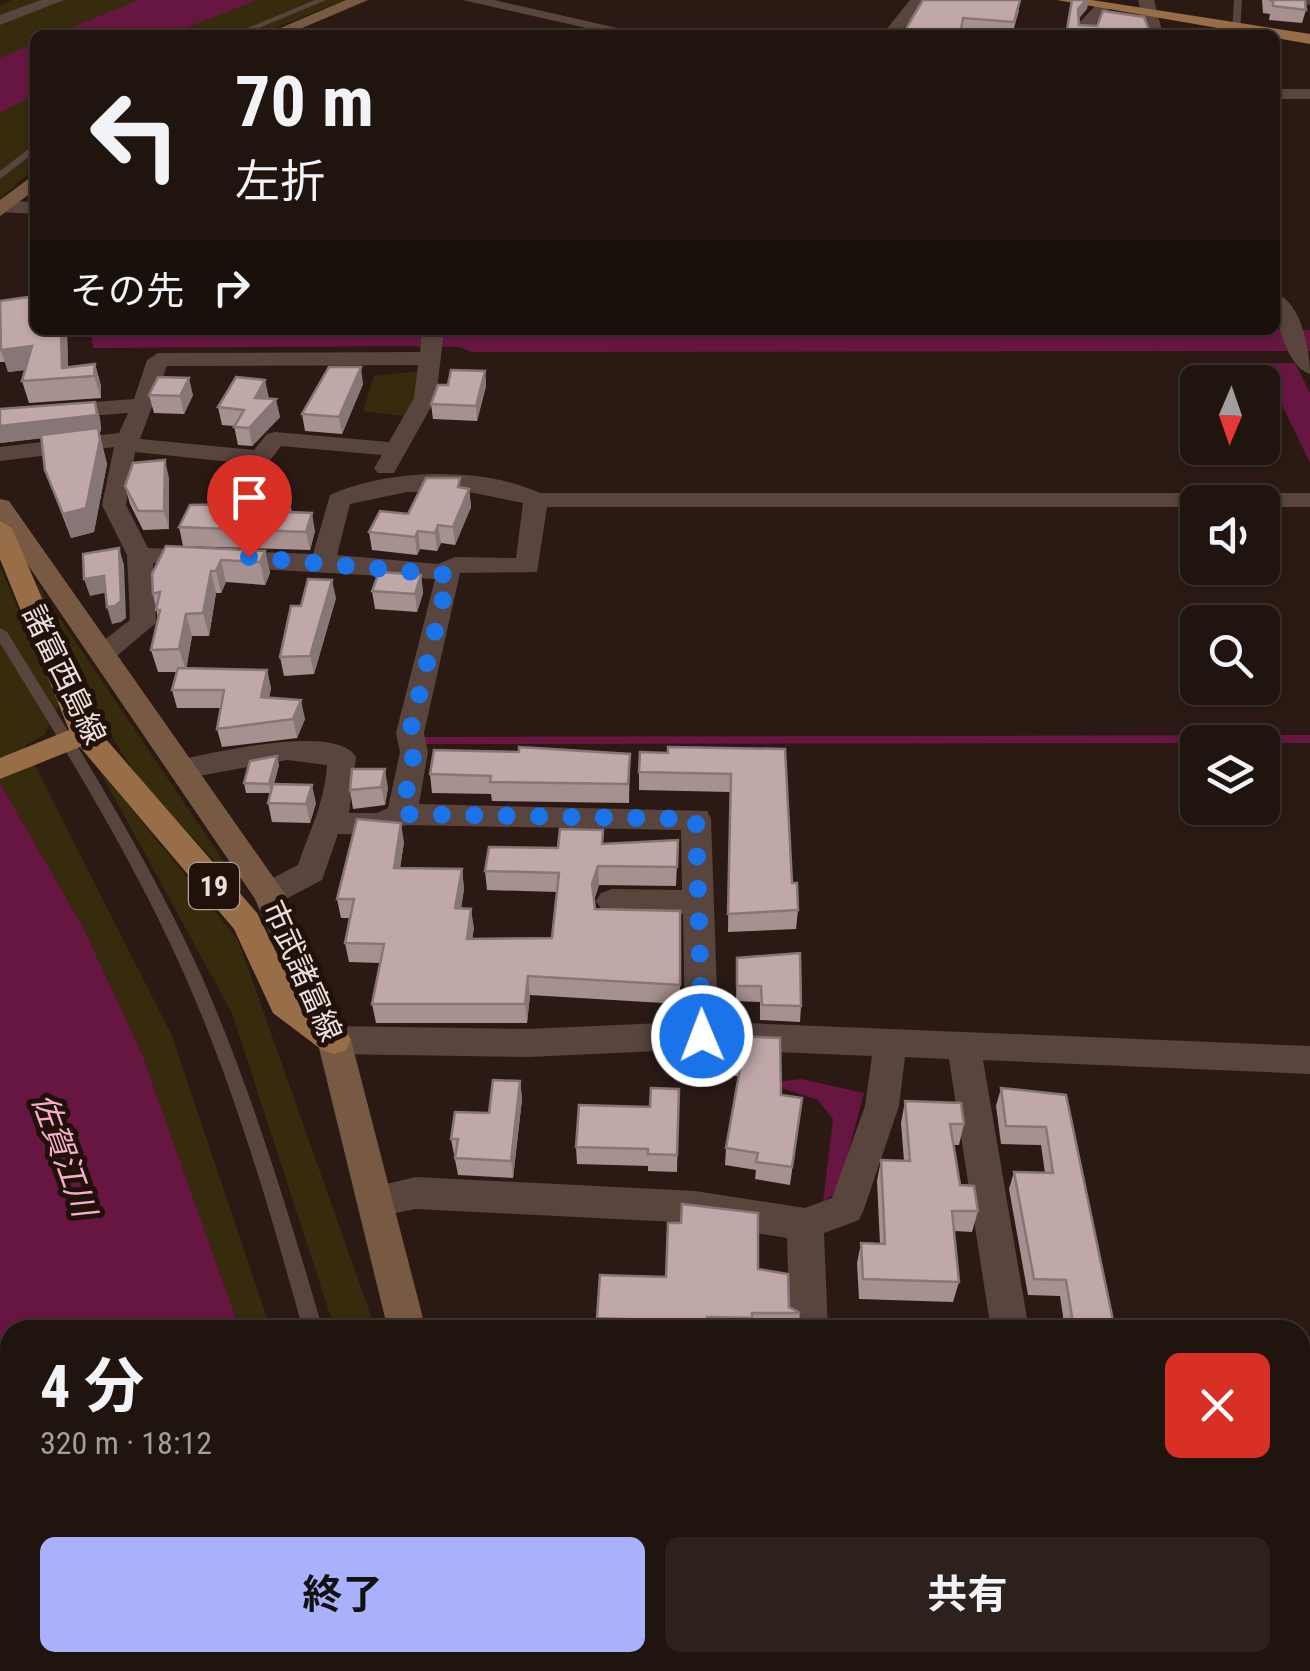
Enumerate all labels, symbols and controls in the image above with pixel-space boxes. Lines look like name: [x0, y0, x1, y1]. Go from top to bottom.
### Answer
text: 70 m: [235, 61, 374, 143]
icon: left: [70, 70, 200, 200]
text: 左折: [235, 155, 325, 208]
icon: right: [204, 260, 259, 315]
text: その先: [70, 269, 184, 313]
north arrow: [1180, 365, 1280, 465]
map controls: [1180, 365, 1280, 825]
pin: [207, 455, 292, 558]
icon: arrive: [222, 470, 277, 525]
button: sound: [1180, 485, 1280, 585]
street label: 諸富西島線: [16, 600, 113, 750]
button: search: [1180, 605, 1280, 705]
button: layers: [1180, 725, 1280, 825]
road number: 19: [189, 863, 239, 909]
street label: 市武諸富線: [256, 895, 349, 1046]
position arrow: [650, 984, 754, 1088]
water label: 佐賀江川: [24, 1088, 105, 1224]
text: 4 分: [40, 1351, 144, 1422]
button: close: [1165, 1353, 1270, 1458]
text: 320 m · 18:12: [40, 1424, 212, 1462]
button: 終了: [40, 1537, 645, 1652]
button: 共有: [665, 1537, 1270, 1652]

